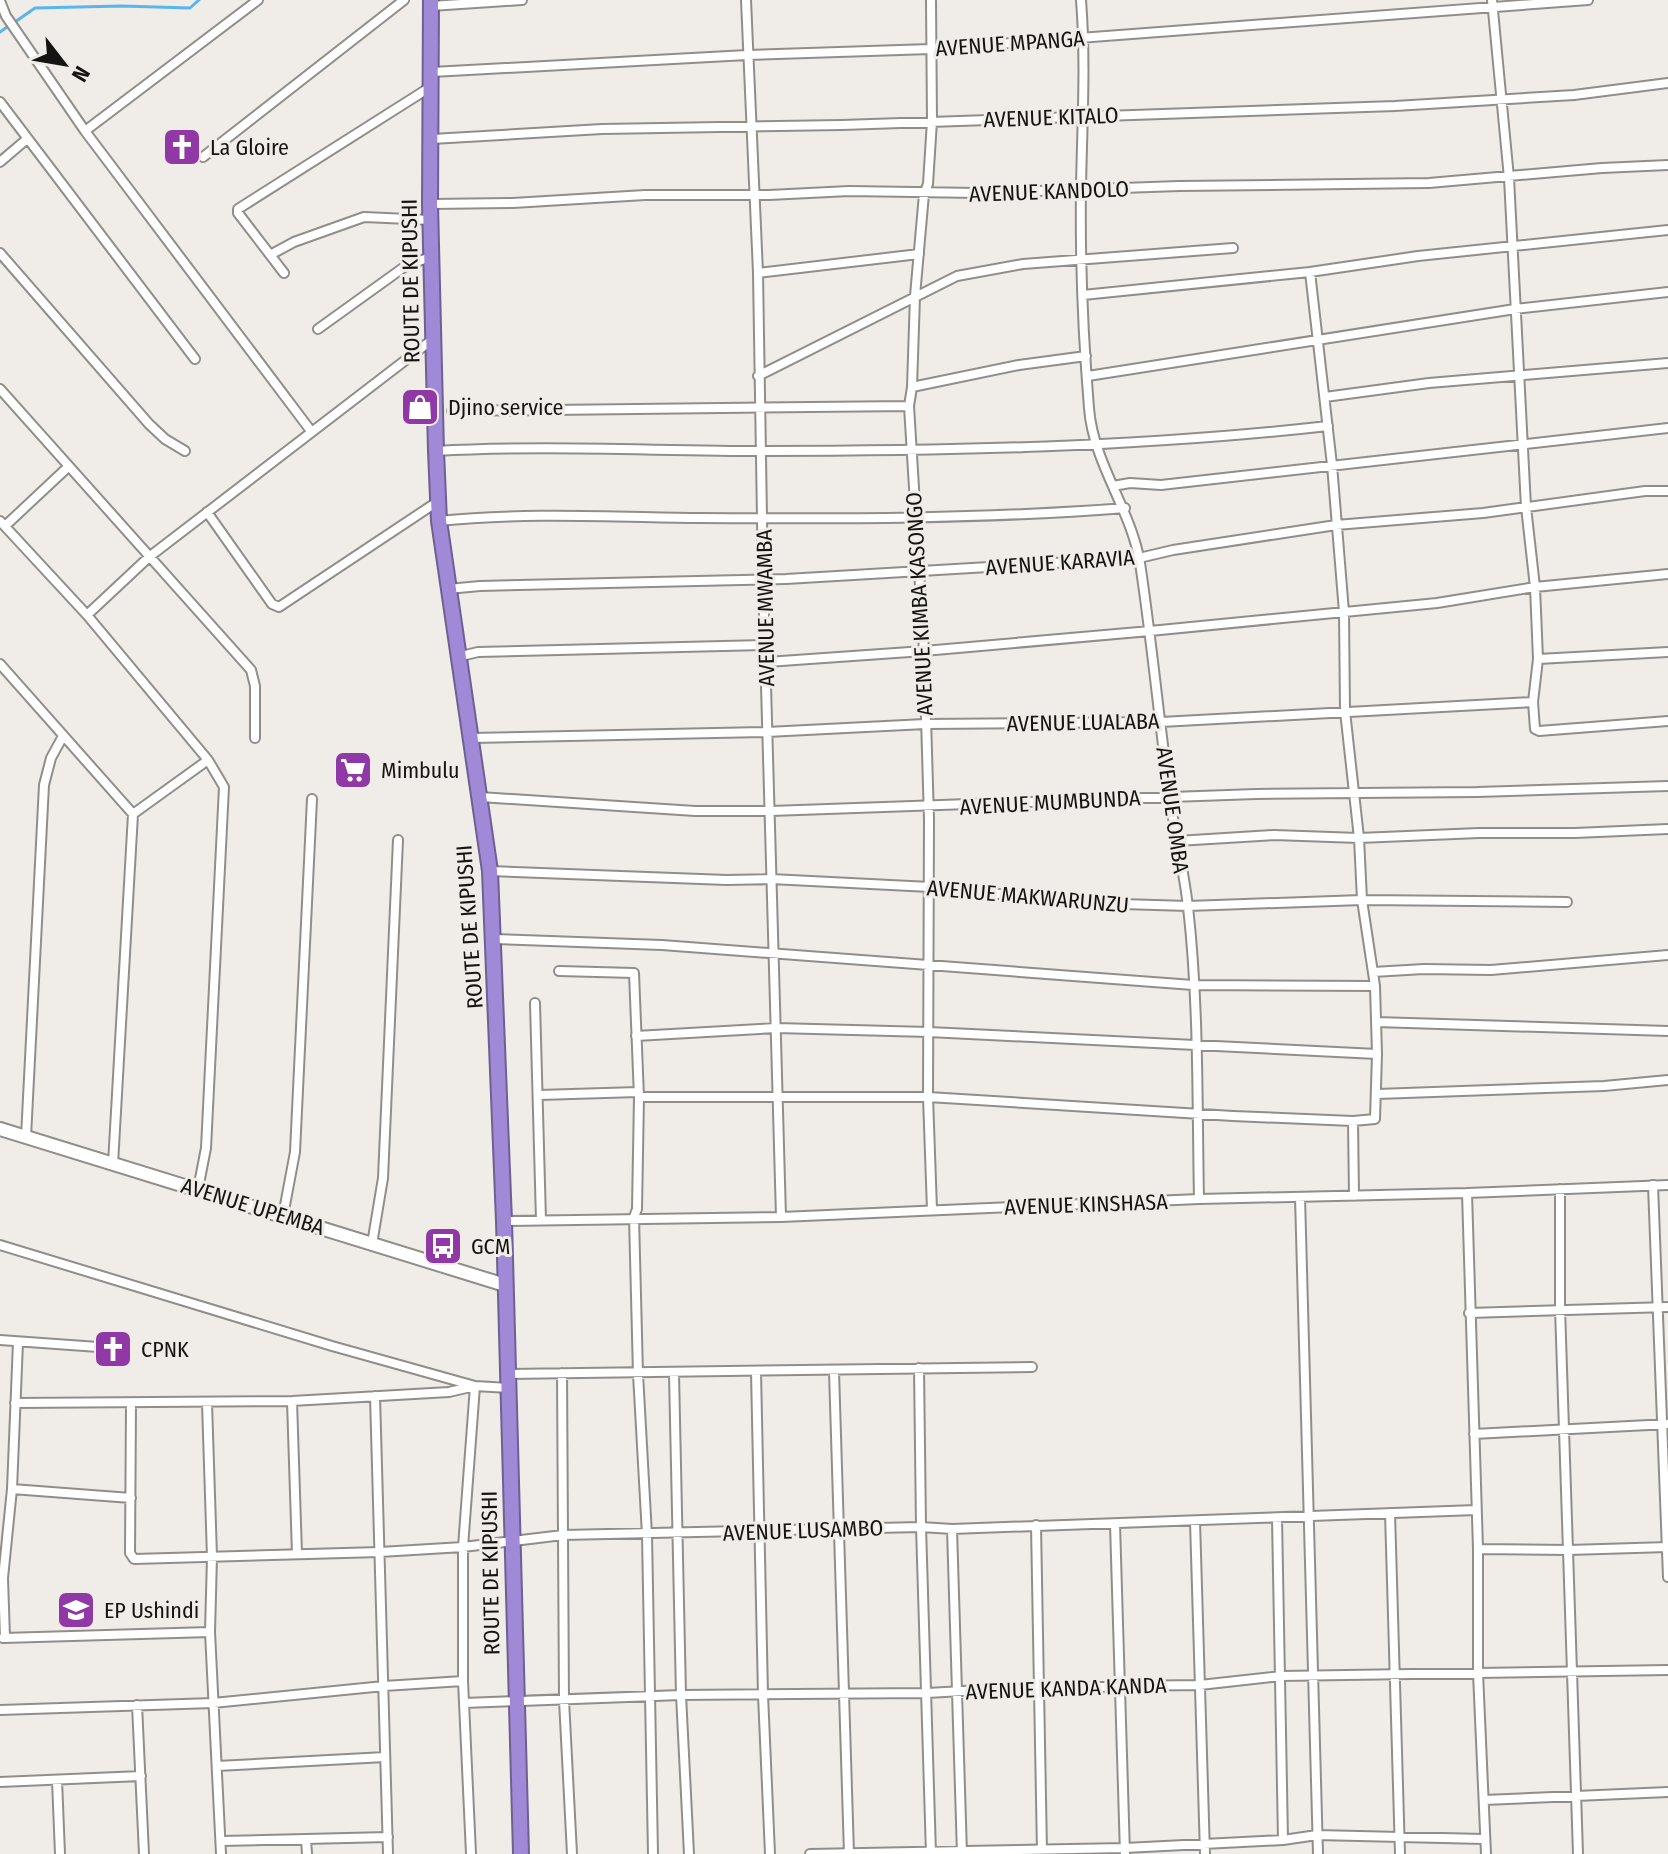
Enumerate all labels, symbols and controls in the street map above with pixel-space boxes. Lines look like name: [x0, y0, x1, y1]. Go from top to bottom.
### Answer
north arrow: [24, 24, 104, 104]
street label: AVENUE MPANGA: [935, 25, 1086, 62]
text: N: [66, 61, 96, 87]
street label: AVENUE KITALO: [983, 102, 1119, 133]
church icon: La Gloire: [161, 126, 203, 168]
place label: La Gloire: [210, 134, 289, 161]
street label: AVENUE KANDOLO: [968, 175, 1130, 208]
street label: ROUTE DE KIPUSHI: [396, 199, 425, 363]
shop icon: Djino service: [399, 386, 441, 428]
place label: Djino service: [448, 394, 563, 421]
street label: AVENUE KIMBA KASONGO: [900, 491, 939, 717]
street label: AVENUE MWAMBA: [751, 529, 780, 687]
street label: AVENUE KARAVIA: [984, 544, 1136, 581]
street label: AVENUE LUALABA: [1006, 708, 1160, 737]
street label: AVENUE OMBA: [1150, 745, 1195, 875]
supermarket icon: Mimbulu: [332, 749, 374, 791]
place label: Mimbulu: [381, 757, 460, 784]
street label: AVENUE MUMBUNDA: [959, 784, 1142, 821]
street label: ROUTE DE KIPUSHI: [450, 844, 489, 1010]
street label: AVENUE MAKWARUNZU: [926, 874, 1130, 919]
street label: AVENUE UPEMBA: [178, 1172, 328, 1241]
street label: AVENUE KINSHASA: [1004, 1188, 1169, 1221]
bus stop icon: GCM: [422, 1225, 464, 1267]
place label: GCM: [471, 1233, 510, 1260]
church icon: CPNK: [92, 1328, 134, 1370]
place label: CPNK: [141, 1336, 189, 1363]
street label: ROUTE DE KIPUSHI: [476, 1491, 505, 1655]
street label: AVENUE LUSAMBO: [722, 1514, 884, 1547]
school or university icon: EP Ushindi: [55, 1589, 97, 1631]
place label: EP Ushindi: [104, 1597, 199, 1624]
street label: AVENUE KANDA KANDA: [965, 1671, 1167, 1706]

